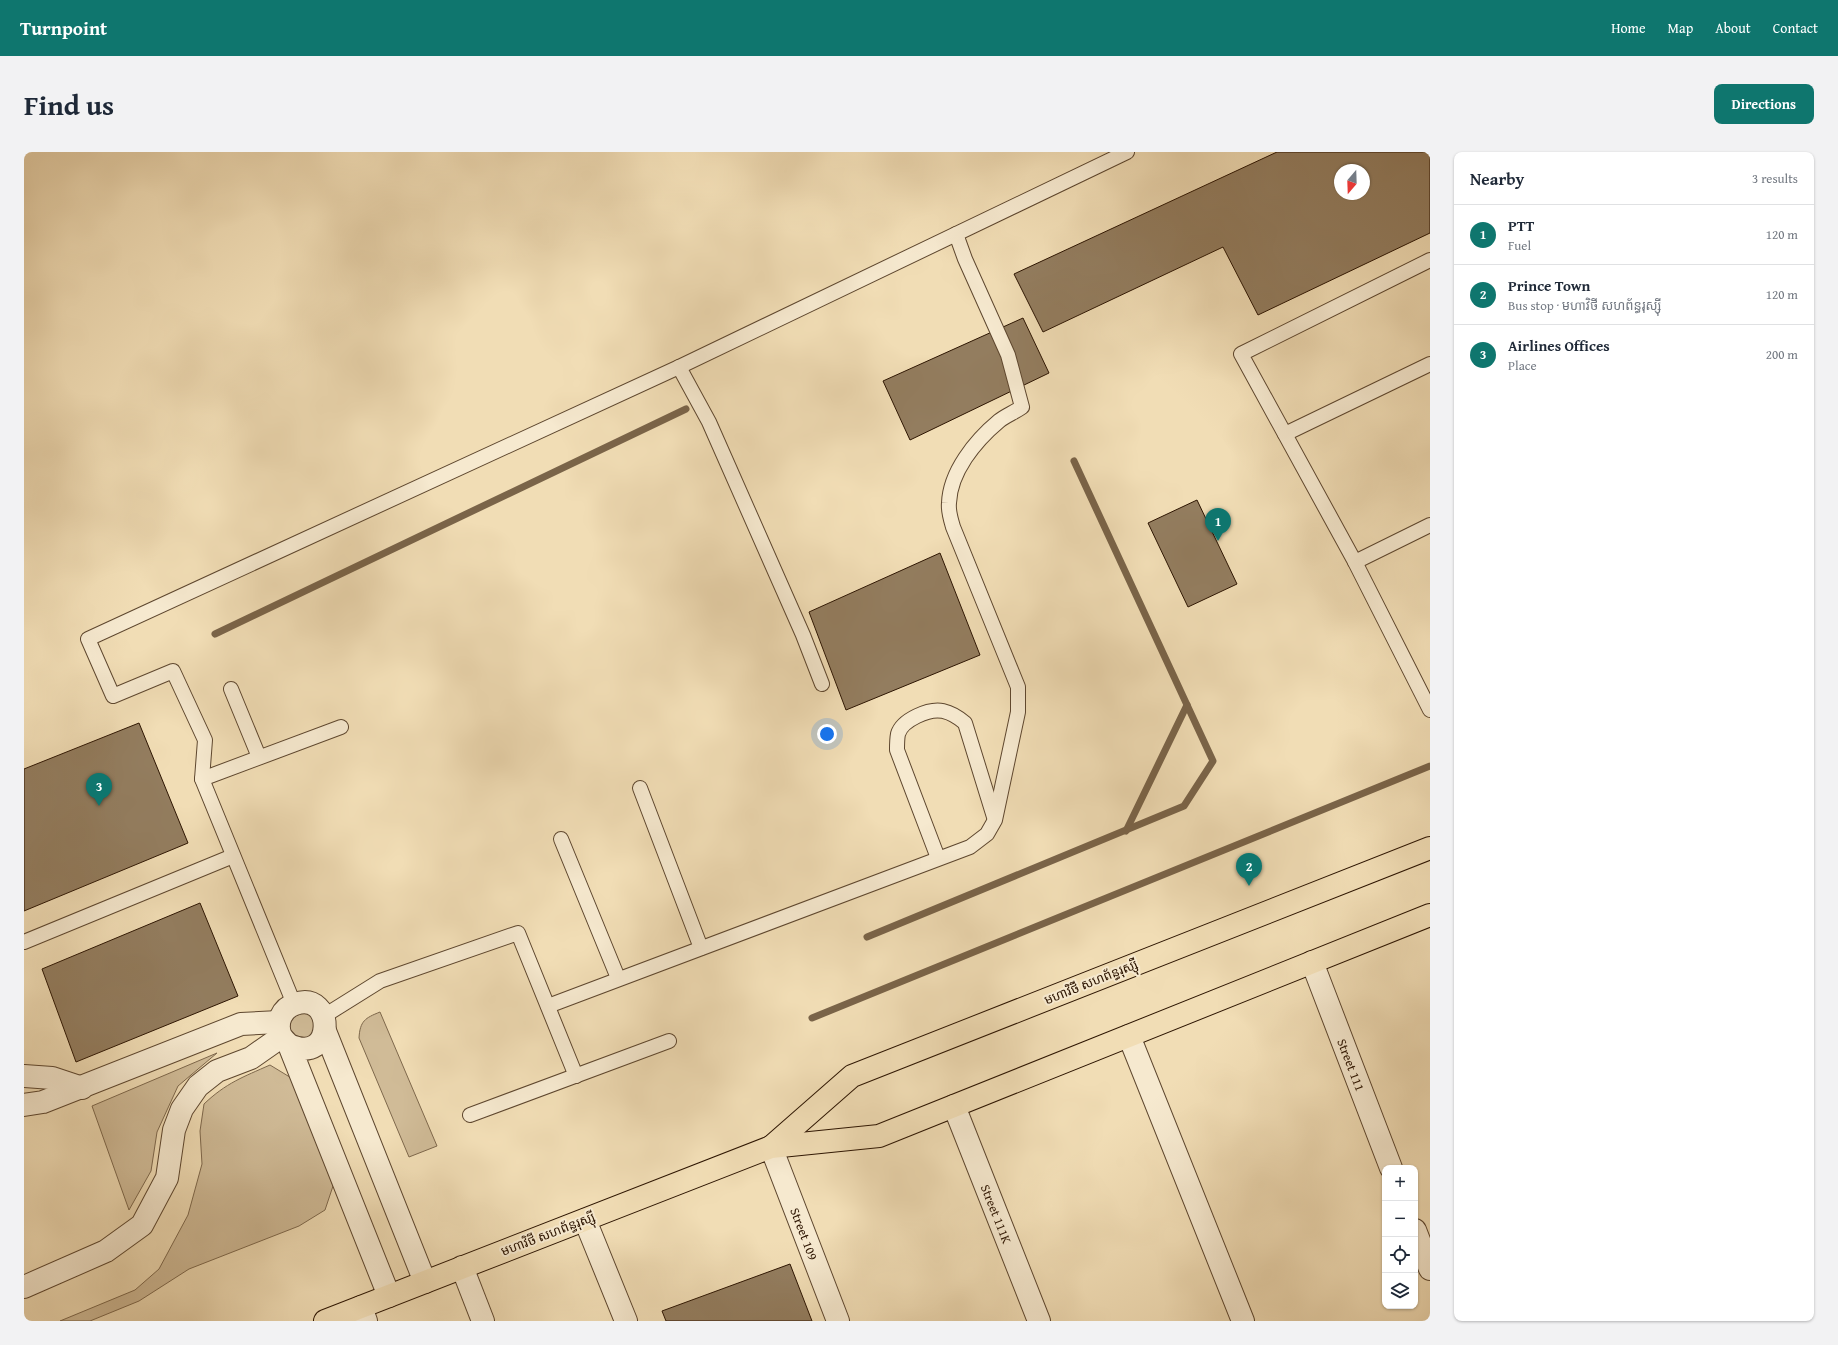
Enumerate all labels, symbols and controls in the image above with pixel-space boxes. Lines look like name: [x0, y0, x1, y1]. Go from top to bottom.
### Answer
text: Turnpoint: [20, 14, 107, 42]
text: Home: [1611, 18, 1646, 38]
text: Map: [1668, 18, 1693, 38]
text: About: [1715, 18, 1751, 38]
text: Contact: [1773, 18, 1818, 38]
text: Find us: [24, 84, 114, 125]
button: Directions: [1714, 84, 1814, 124]
north arrow: [1334, 164, 1370, 200]
text: Nearby: [1470, 166, 1524, 191]
text: 3 results: [1752, 169, 1798, 188]
text: PTT: [1508, 215, 1534, 236]
text: 1: [1480, 225, 1486, 244]
text: 120 m: [1766, 225, 1798, 244]
text: Fuel: [1508, 236, 1531, 255]
text: Prince Town: [1508, 275, 1590, 296]
text: 2: [1480, 285, 1486, 304]
text: 120 m: [1766, 285, 1798, 304]
text: Bus stop · មហាវិថី សហព័ន្ធរុស្ស៊ី: [1508, 296, 1662, 315]
text: Airlines Offices: [1508, 335, 1610, 356]
text: 3: [1480, 345, 1486, 364]
text: 200 m: [1766, 345, 1798, 364]
text: Place: [1508, 356, 1537, 375]
pin: 1: [1205, 508, 1231, 541]
your location: [817, 724, 837, 744]
pin: 3: [86, 773, 112, 806]
pin: 2: [1236, 853, 1262, 886]
street label: មហាវិថី សហព័ន្ធរុស្ស៊ី: [1041, 954, 1141, 1011]
street label: Street 111: [1333, 1036, 1370, 1094]
map controls: [1382, 1165, 1418, 1309]
button: +: [1382, 1165, 1418, 1201]
street label: Street 111K: [976, 1181, 1017, 1247]
button: −: [1382, 1201, 1418, 1237]
street label: Street 109: [786, 1205, 823, 1263]
street label: មហាវិថី សហព័ន្ធរុស្ស៊ី: [498, 1207, 599, 1262]
button: locate: [1382, 1237, 1418, 1273]
button: layers: [1382, 1273, 1418, 1309]

